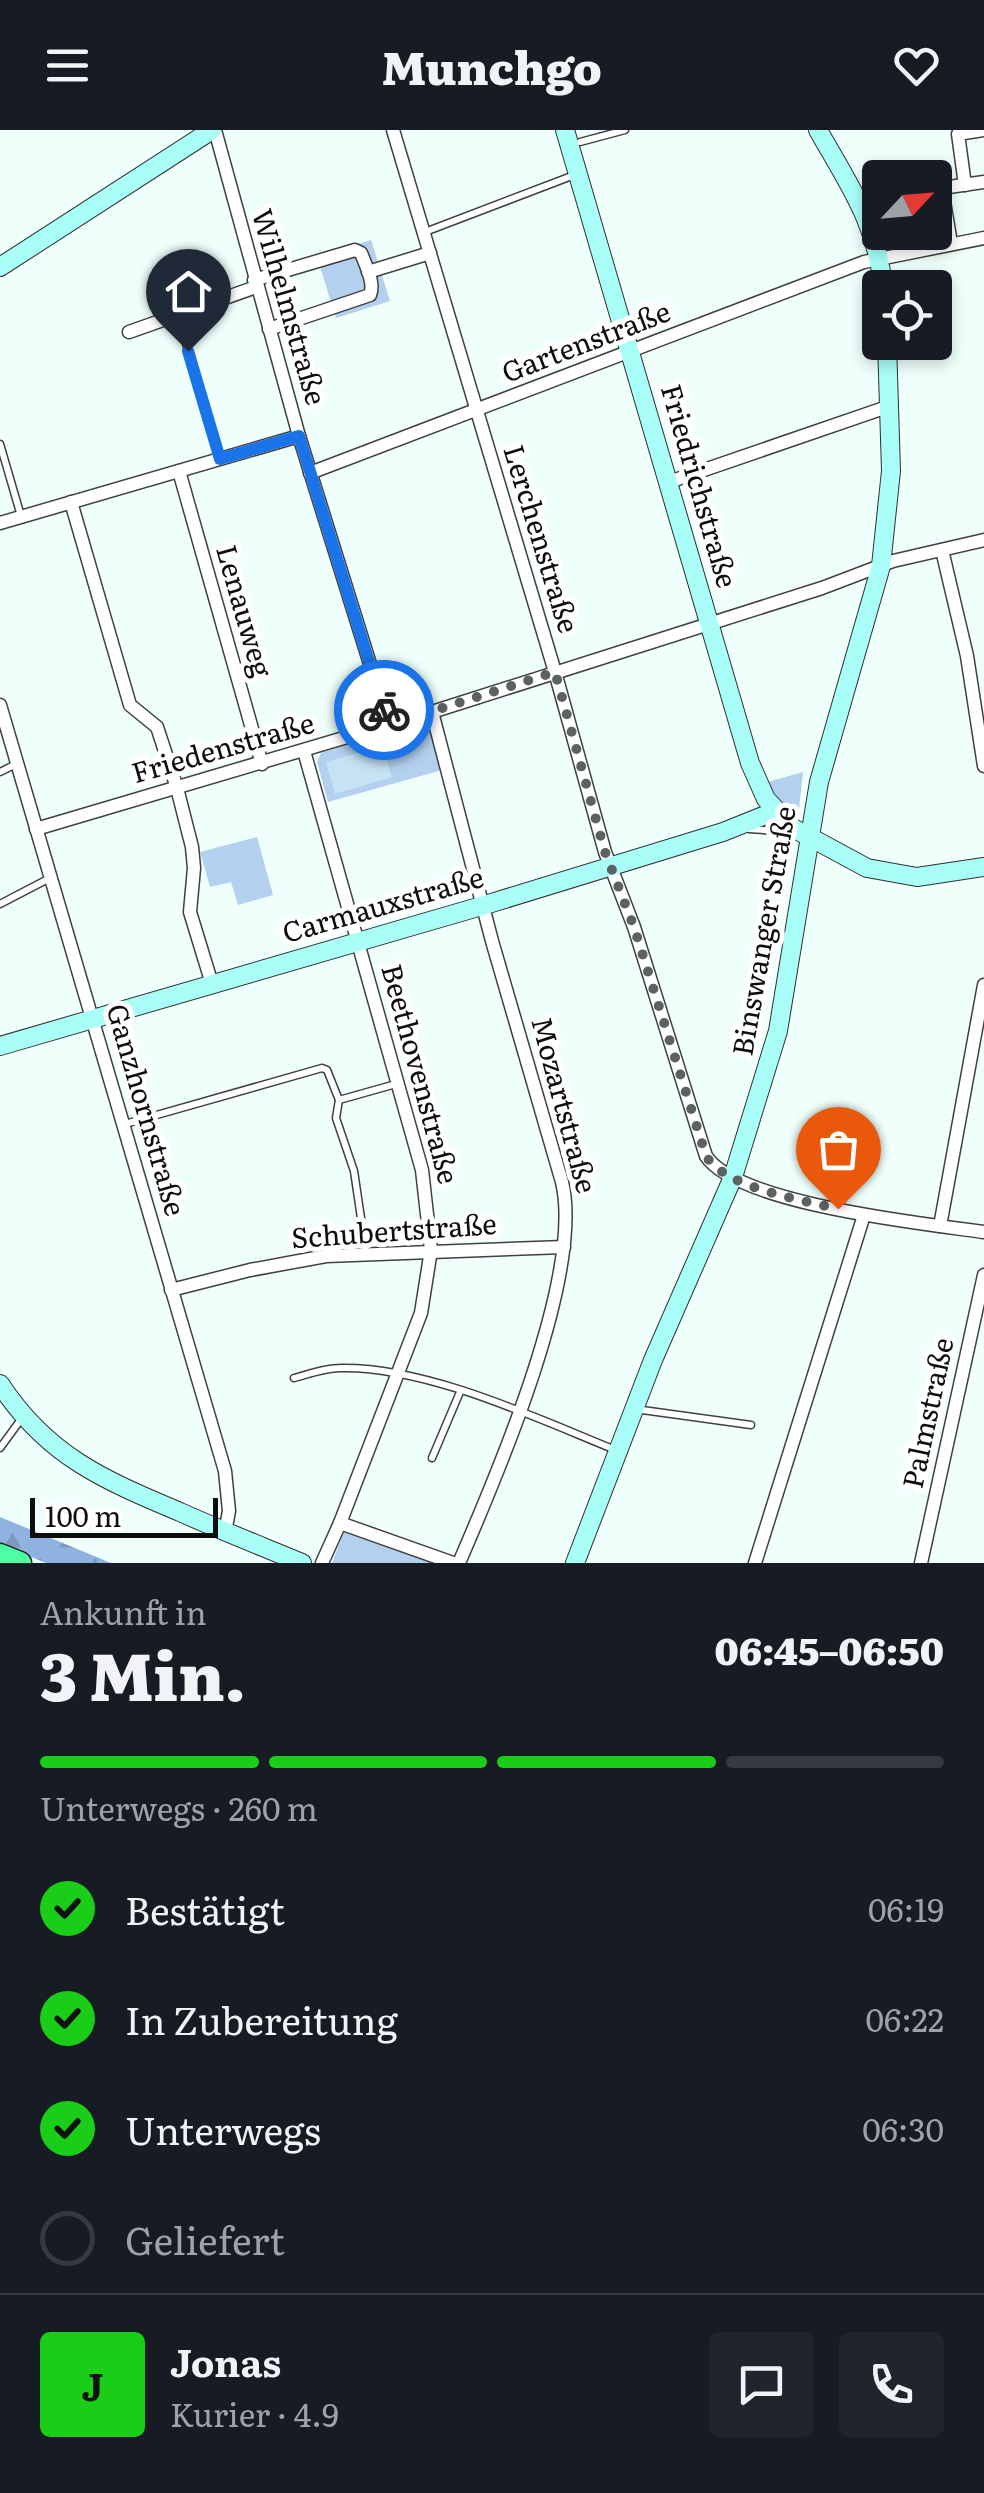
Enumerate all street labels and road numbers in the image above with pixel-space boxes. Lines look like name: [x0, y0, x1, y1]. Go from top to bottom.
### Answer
street label: Wilhelmstraße: [243, 203, 339, 409]
street label: Gartenstraße: [495, 289, 676, 392]
street label: Friedrichstraße: [652, 379, 750, 592]
street label: Lerchenstraße: [494, 439, 591, 638]
street label: Lenauweg: [207, 539, 285, 682]
street label: Friedenstraße: [126, 700, 319, 792]
street label: Binswanger Straße: [719, 802, 805, 1059]
street label: Carmauxstraße: [277, 854, 488, 952]
street label: Beethovenstraße: [372, 959, 471, 1188]
street label: Ganzhornstraße: [98, 998, 198, 1220]
street label: Mozartstraße: [522, 1012, 610, 1197]
street label: Schubertstraße: [290, 1201, 498, 1257]
street label: Palmstraße: [890, 1333, 962, 1492]

